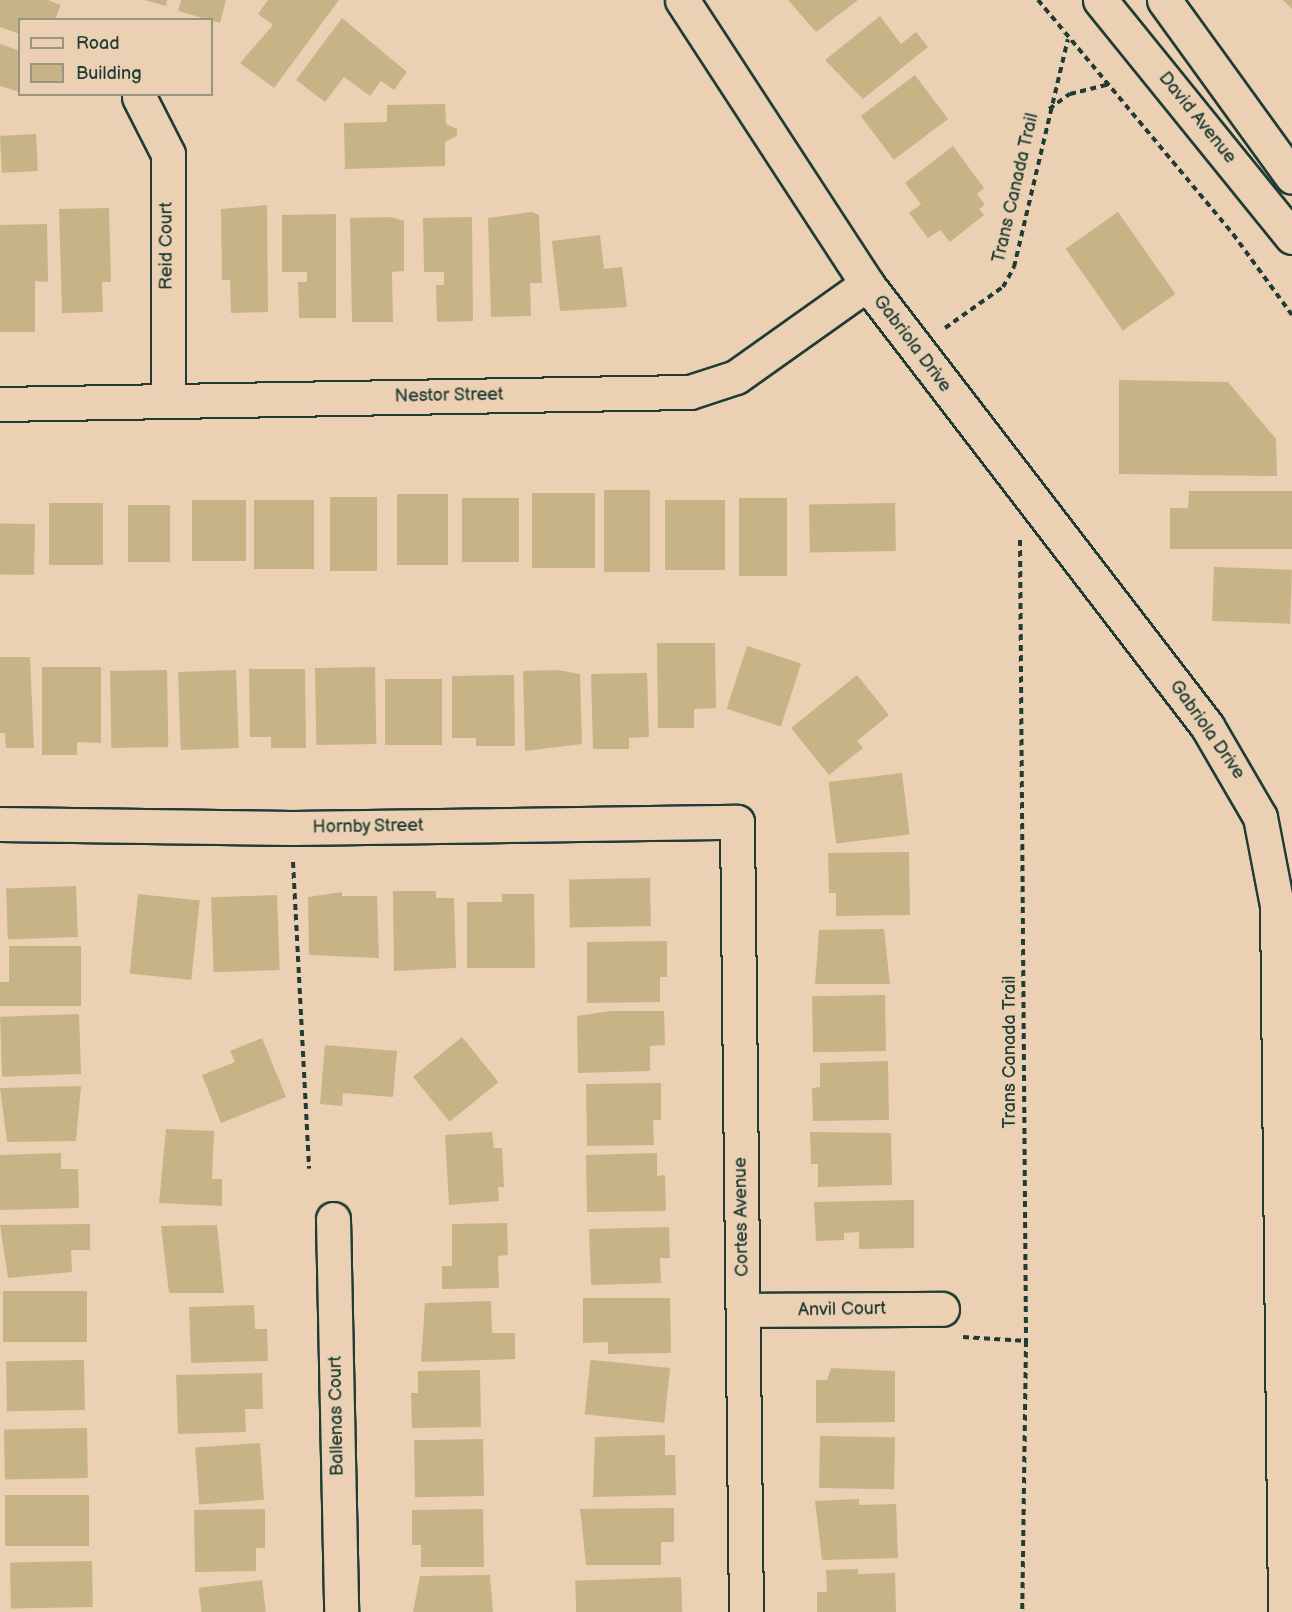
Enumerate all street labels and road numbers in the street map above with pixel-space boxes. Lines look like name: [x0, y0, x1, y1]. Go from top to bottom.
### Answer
street label: David Avenue: [1154, 68, 1240, 168]
street label: Trans Canada Trail: [988, 111, 1044, 265]
street label: Reid Court: [156, 202, 178, 290]
street label: Gabriola Drive: [868, 291, 956, 397]
street label: Nestor Street: [394, 384, 504, 408]
street label: Gabriola Drive: [1165, 676, 1249, 784]
street label: Hornby Street: [312, 815, 424, 839]
street label: Trans Canada Trail: [999, 975, 1021, 1129]
street label: Cortes Avenue: [730, 1157, 754, 1277]
street label: Anvil Court: [798, 1298, 886, 1322]
street label: Ballenas Court: [325, 1356, 349, 1476]

